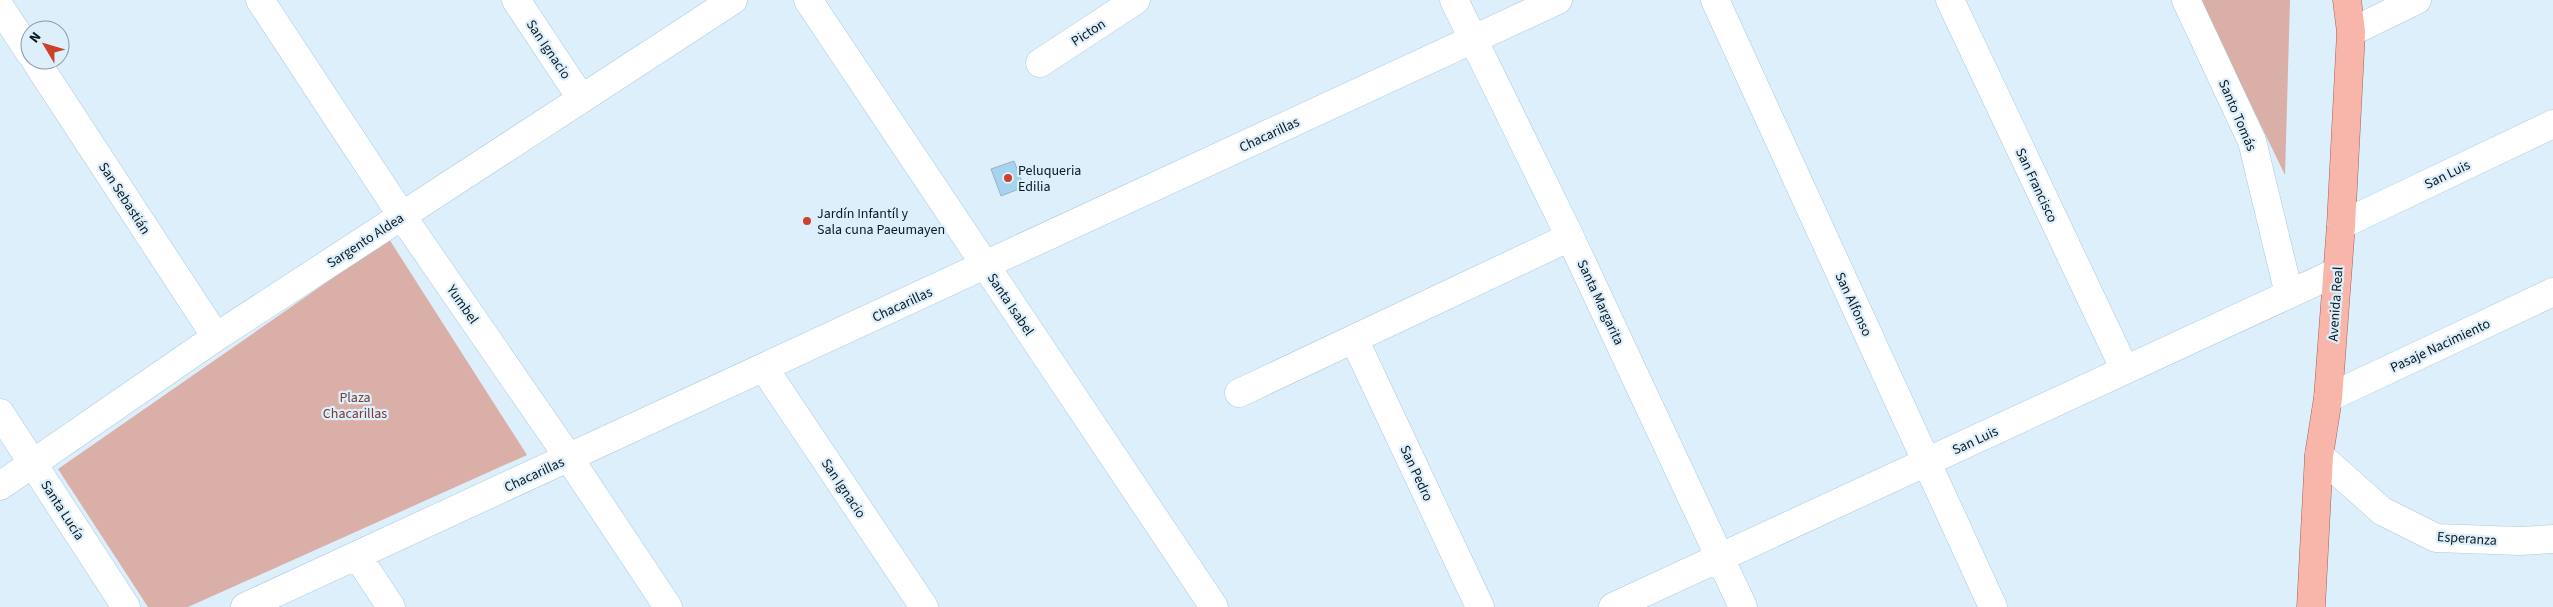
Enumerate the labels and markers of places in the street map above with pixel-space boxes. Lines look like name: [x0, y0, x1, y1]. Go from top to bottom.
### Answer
place label: Peluqueria Edilia: [1018, 161, 1081, 197]
marker: Peluqueria Edilia: [1002, 172, 1014, 184]
place label: Jardín Infantíl y Sala cuna Paeumayen: [817, 204, 945, 240]
marker: Jardín Infantíl y Sala cuna Paeumayen: [801, 215, 813, 227]

